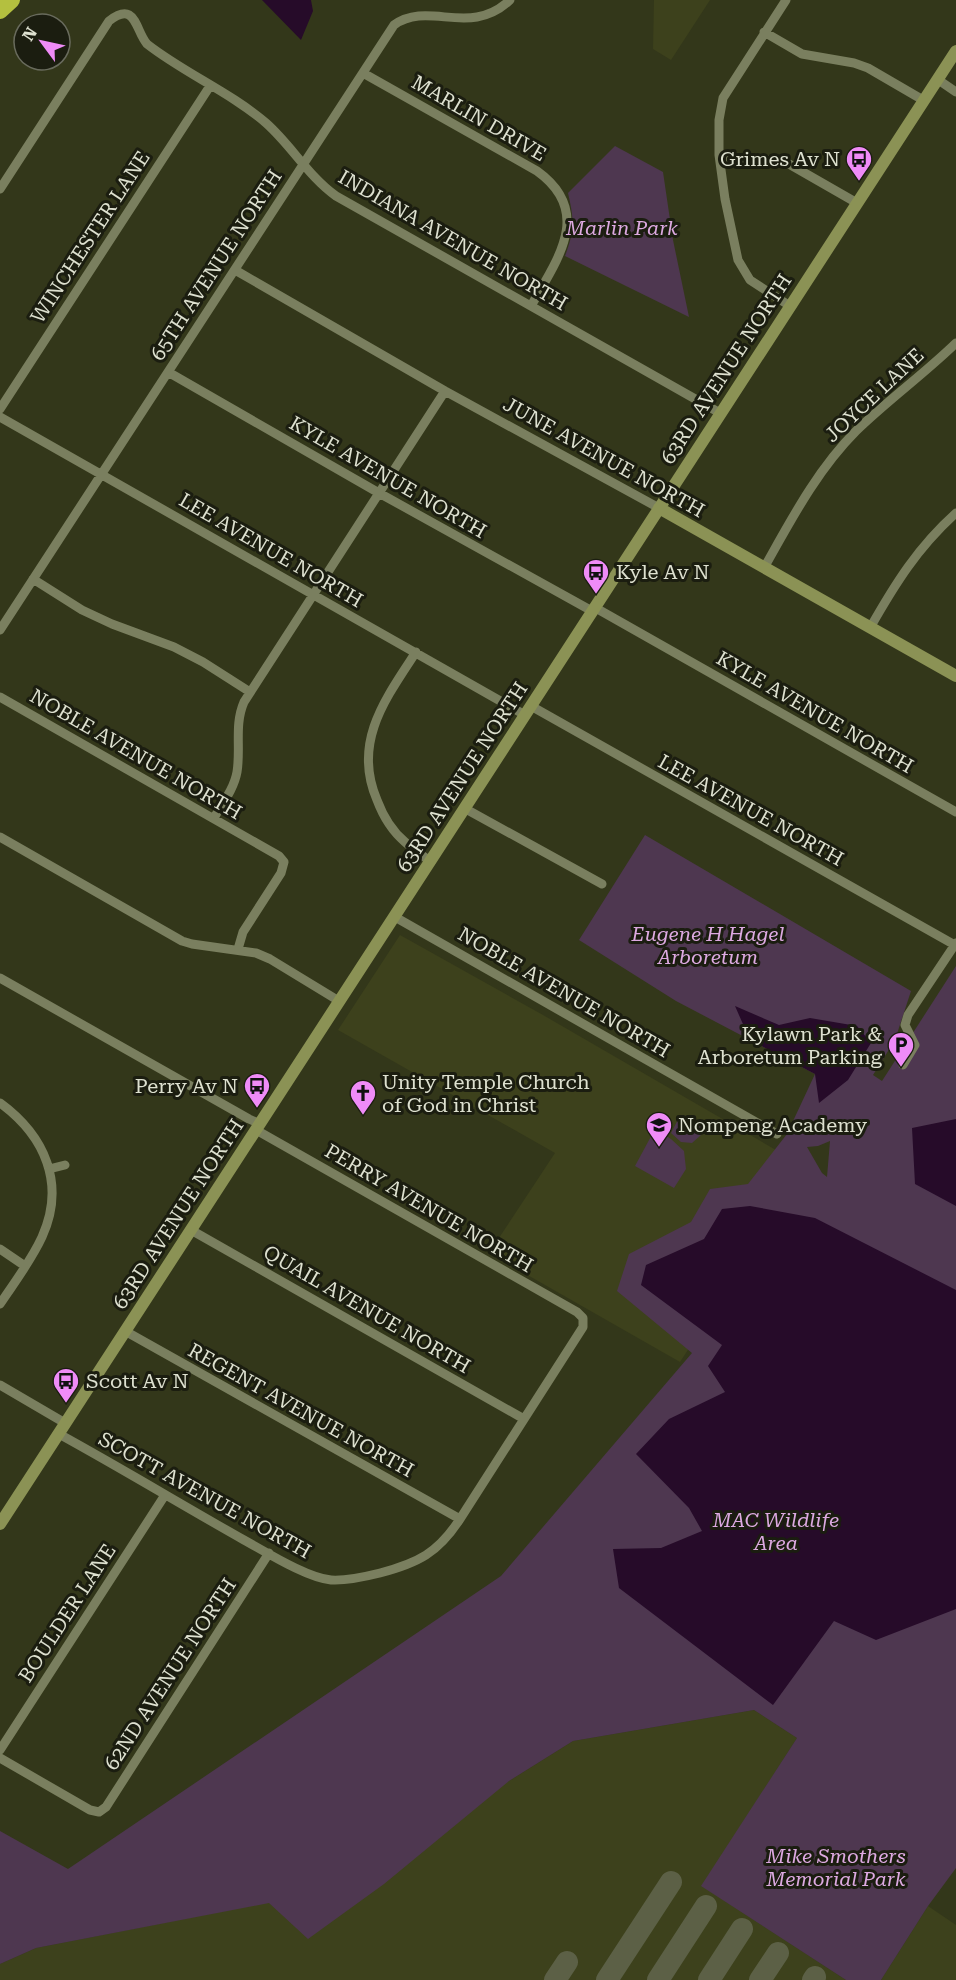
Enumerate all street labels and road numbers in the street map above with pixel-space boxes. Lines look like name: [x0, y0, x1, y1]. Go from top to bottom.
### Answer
street label: MARLIN DRIVE: [407, 70, 551, 166]
street label: WINCHESTER LANE: [25, 146, 155, 328]
street label: 65TH AVENUE NORTH: [145, 165, 287, 365]
street label: INDIANA AVENUE NORTH: [334, 165, 572, 315]
street label: 63RD AVENUE NORTH: [656, 269, 796, 469]
street label: JOYCE LANE: [819, 343, 929, 447]
street label: JUNE AVENUE NORTH: [499, 392, 709, 522]
street label: KYLE AVENUE NORTH: [285, 411, 491, 543]
street label: LEE AVENUE NORTH: [175, 488, 367, 612]
street label: KYLE AVENUE NORTH: [712, 646, 918, 778]
street label: 63RD AVENUE NORTH: [392, 677, 532, 877]
street label: NOBLE AVENUE NORTH: [26, 683, 246, 825]
street label: LEE AVENUE NORTH: [654, 749, 848, 871]
street label: NOBLE AVENUE NORTH: [454, 921, 674, 1063]
street label: 63RD AVENUE NORTH: [108, 1114, 248, 1314]
street label: PERRY AVENUE NORTH: [321, 1139, 537, 1277]
street label: QUAIL AVENUE NORTH: [259, 1240, 475, 1378]
street label: REGENT AVENUE NORTH: [184, 1338, 418, 1482]
street label: SCOTT AVENUE NORTH: [95, 1427, 315, 1563]
street label: BOULDER LANE: [13, 1539, 121, 1687]
street label: 62ND AVENUE NORTH: [99, 1574, 241, 1774]

